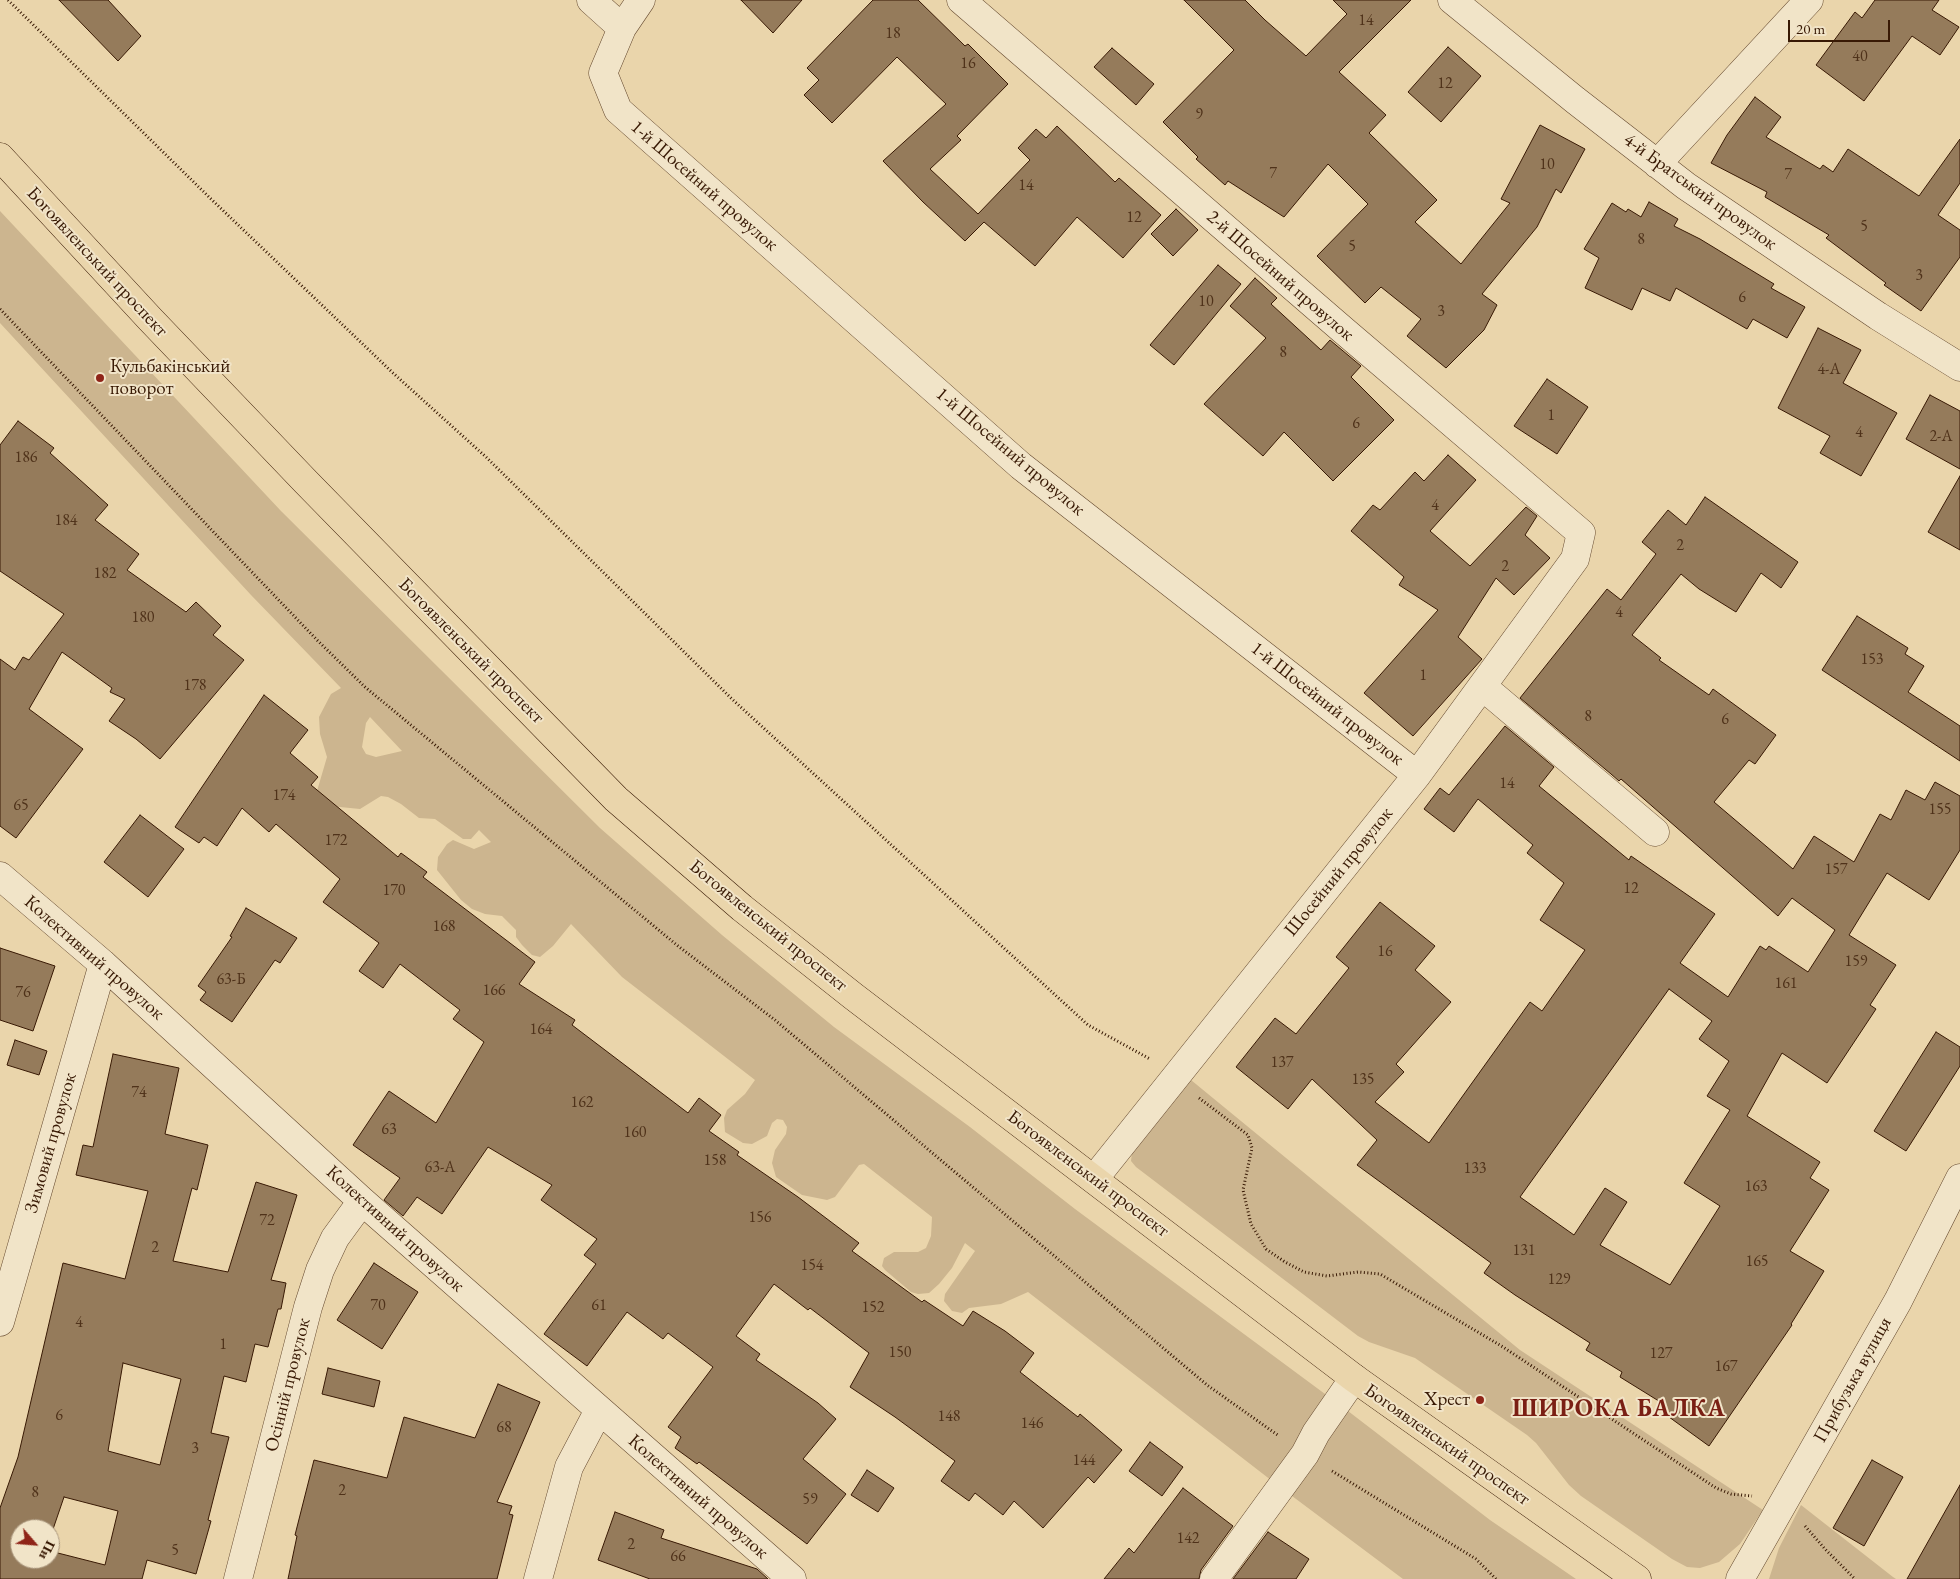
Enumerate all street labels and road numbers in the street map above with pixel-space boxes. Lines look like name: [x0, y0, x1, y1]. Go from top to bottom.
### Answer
street label: 1-й Шосейний провулок: [626, 116, 782, 256]
street label: 4-й Братський провулок: [1619, 129, 1781, 255]
street label: Богоявленський проспект: [21, 182, 173, 342]
street label: 2-й Шосейний провулок: [1202, 206, 1358, 346]
street label: 1-й Шосейний провулок: [931, 383, 1089, 521]
street label: Богоявленський проспект: [393, 573, 549, 729]
street label: 1-й Шосейний провулок: [1246, 637, 1408, 771]
street label: Шосейний провулок: [1280, 803, 1398, 941]
street label: Богоявленський проспект: [684, 855, 852, 997]
street label: Колективний провулок: [19, 891, 169, 1025]
street label: Зимовий провулок: [20, 1070, 82, 1216]
street label: Богоявленський проспект: [1002, 1106, 1174, 1242]
street label: Колективний провулок: [321, 1161, 469, 1297]
street label: Прибузька вулиця: [1809, 1313, 1897, 1447]
street label: Осінній провулок: [260, 1316, 316, 1454]
street label: Богоявленський проспект: [1360, 1379, 1534, 1511]
street label: Колективний провулок: [623, 1430, 773, 1564]

